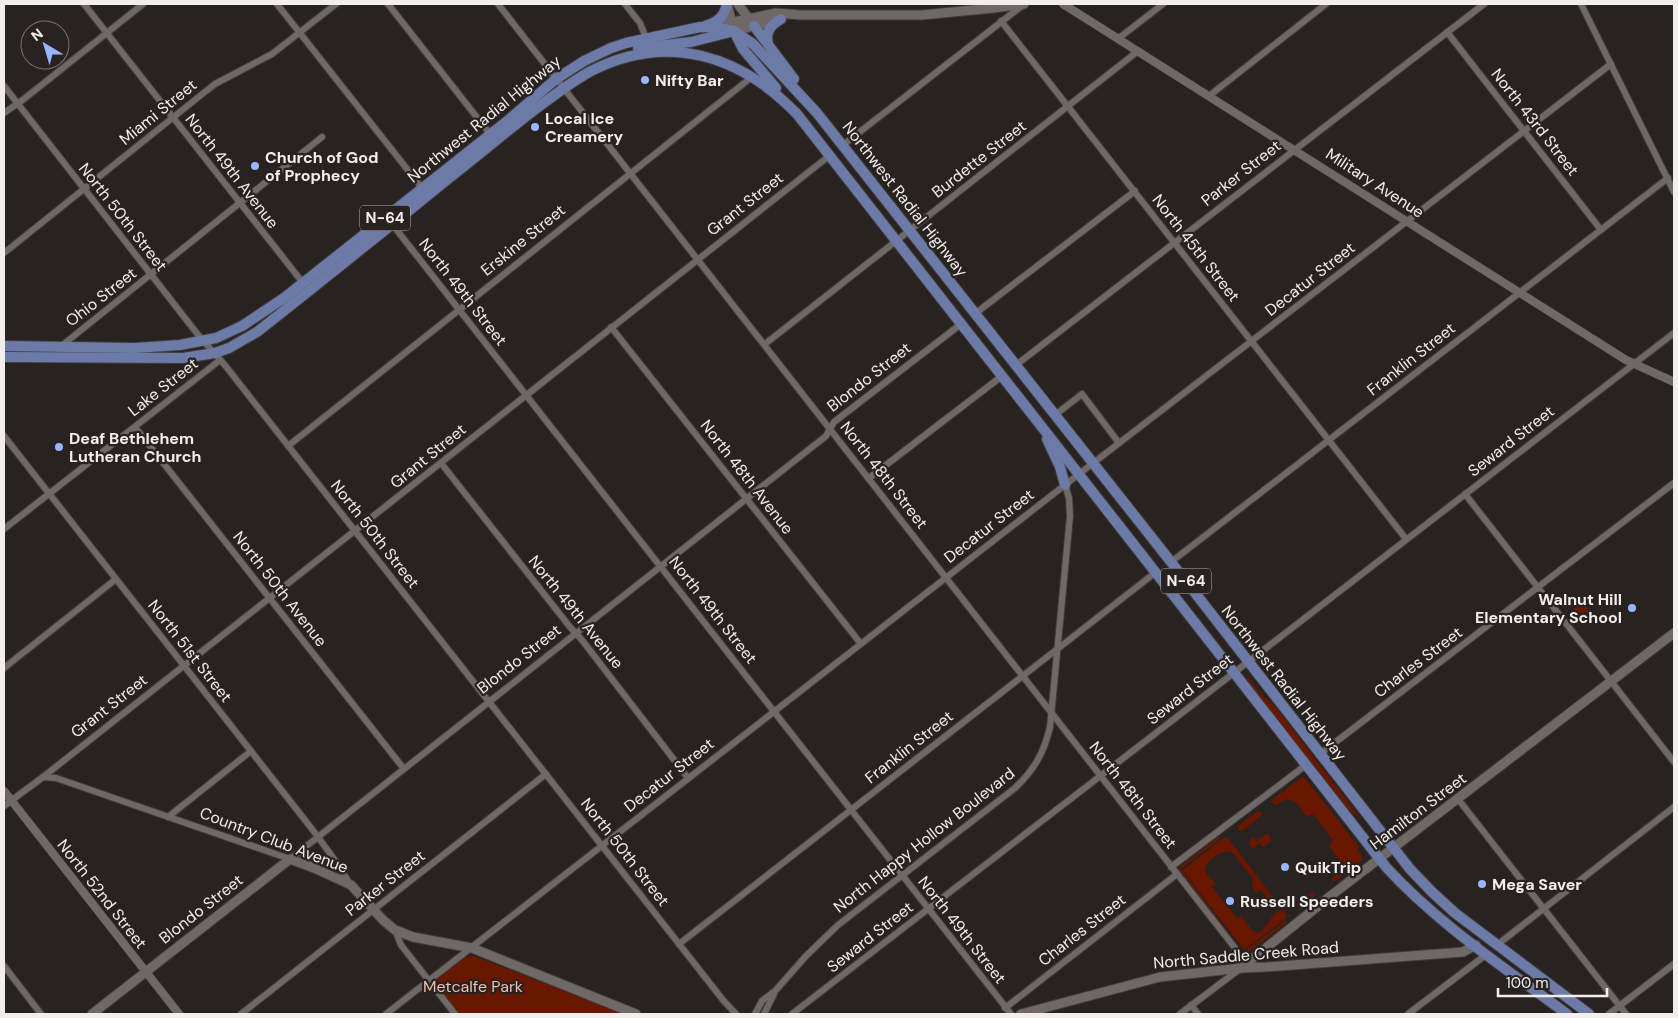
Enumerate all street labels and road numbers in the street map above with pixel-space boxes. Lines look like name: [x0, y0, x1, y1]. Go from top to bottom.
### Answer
street label: Northwest Radial Highway: [403, 50, 565, 187]
street label: North 43rd Street: [1487, 64, 1583, 180]
street label: Miami Street: [115, 74, 201, 150]
street label: North 49th Avenue: [181, 109, 283, 233]
street label: Burdette Street: [928, 116, 1030, 202]
street label: Northwest Radial Highway: [838, 117, 972, 281]
street label: Parker Street: [1197, 135, 1285, 211]
street label: Military Avenue: [1322, 143, 1428, 223]
street label: North 50th Street: [74, 159, 172, 275]
street label: Grant Street: [702, 167, 788, 241]
street label: North 45th Street: [1147, 190, 1245, 306]
street label: Erskine Street: [476, 199, 570, 281]
road number: N-64: [360, 206, 410, 230]
street label: North 49th Street: [414, 234, 512, 350]
street label: Decatur Street: [1261, 237, 1359, 321]
street label: Ohio Street: [61, 263, 141, 331]
street label: Franklin Street: [1363, 318, 1459, 400]
street label: Blondo Street: [823, 338, 915, 416]
street label: Lake Street: [124, 353, 202, 421]
street label: Seward Street: [1464, 401, 1558, 481]
street label: North 48th Avenue: [696, 415, 798, 539]
street label: North 48th Street: [835, 417, 933, 533]
street label: Grant Street: [386, 419, 470, 493]
street label: North 50th Street: [326, 476, 424, 592]
street label: Decatur Street: [940, 484, 1038, 568]
street label: North 50th Avenue: [228, 527, 332, 651]
street label: North 49th Avenue: [524, 551, 628, 673]
street label: North 49th Street: [664, 552, 762, 668]
road number: N-64: [1161, 568, 1211, 594]
street label: North 51st Street: [143, 595, 237, 707]
street label: Northwest Radial Highway: [1217, 601, 1351, 765]
street label: Blondo Street: [473, 620, 565, 698]
street label: Charles Street: [1370, 622, 1466, 702]
street label: Seward Street: [1143, 649, 1237, 729]
street label: Grant Street: [66, 669, 152, 743]
street label: Franklin Street: [861, 706, 957, 788]
street label: Decatur Street: [620, 733, 718, 817]
street label: North 48th Street: [1084, 737, 1182, 853]
street label: North Happy Hollow Boulevard: [829, 763, 1019, 917]
street label: Hamilton Street: [1366, 768, 1470, 854]
street label: North 50th Street: [576, 794, 674, 910]
street label: Country Club Avenue: [197, 802, 351, 878]
street label: North 52nd Street: [53, 835, 151, 953]
street label: Parker Street: [341, 845, 429, 921]
street label: Blondo Street: [155, 870, 247, 948]
street label: North 49th Street: [913, 872, 1011, 988]
street label: Charles Street: [1034, 889, 1130, 971]
street label: Seward Street: [823, 897, 917, 977]
street label: North Saddle Creek Road: [1152, 936, 1340, 974]

